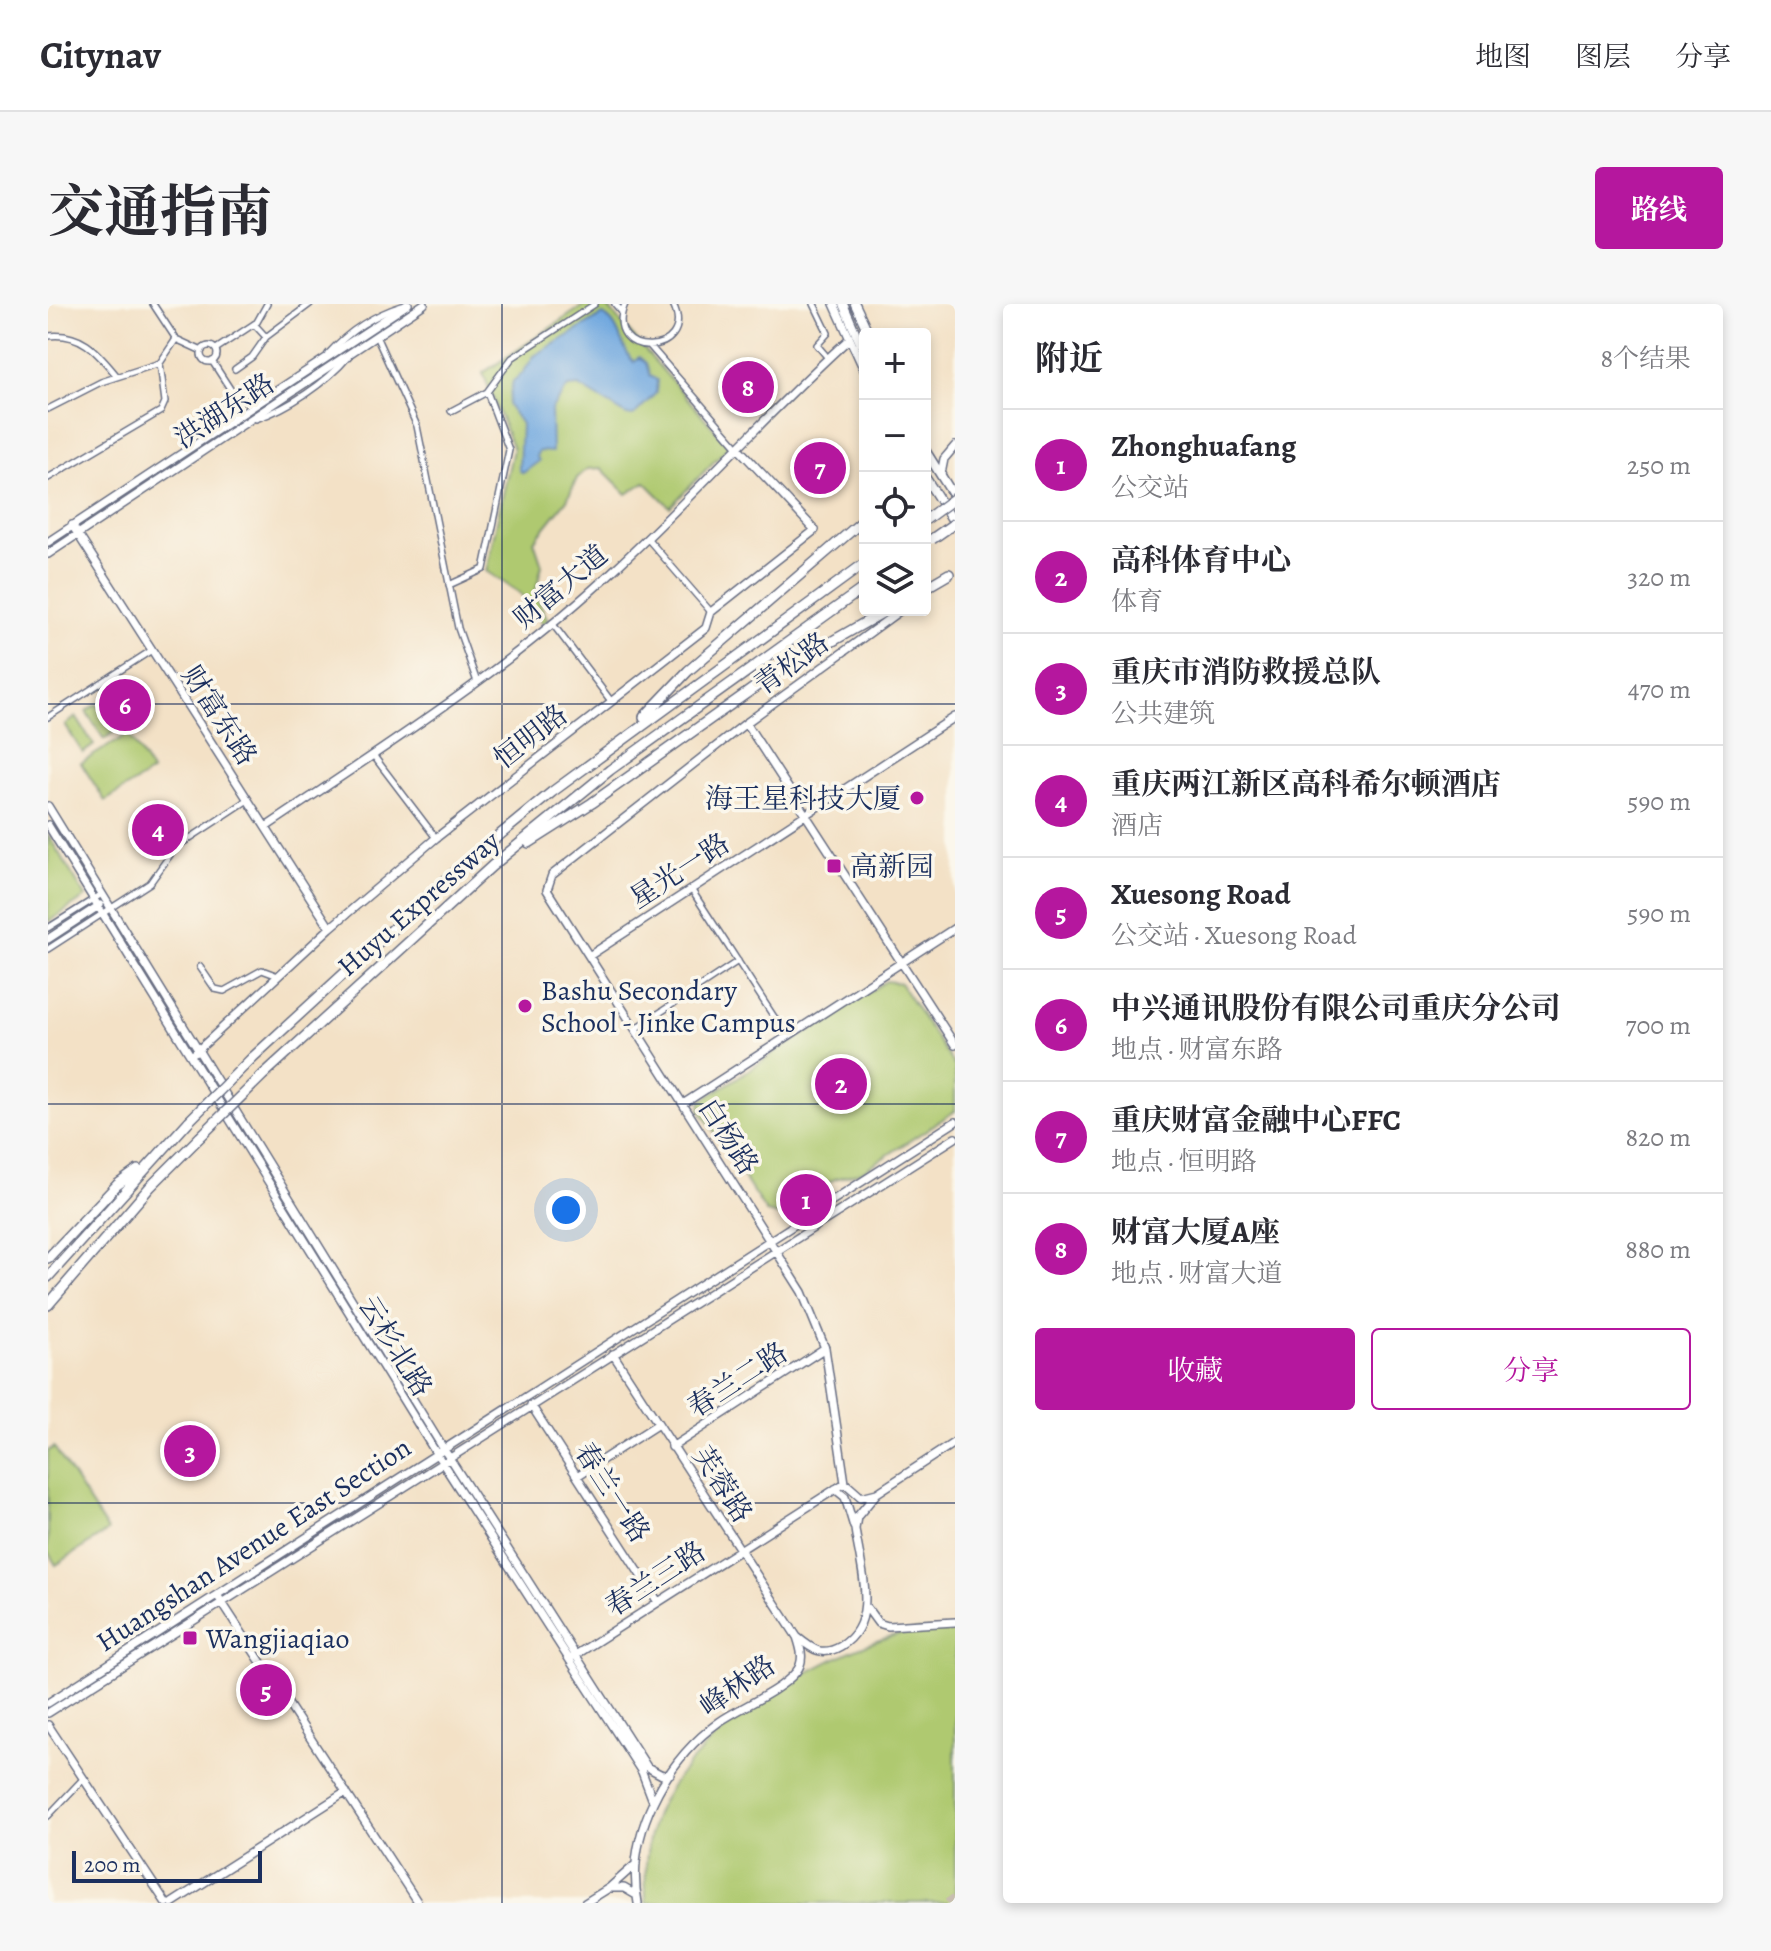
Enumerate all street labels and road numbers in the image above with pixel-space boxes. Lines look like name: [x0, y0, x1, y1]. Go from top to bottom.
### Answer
street label: 洪湖东路: [167, 364, 282, 457]
street label: 财富大道: [506, 536, 616, 637]
street label: 青松路: [746, 624, 837, 704]
street label: 财富东路: [173, 658, 266, 773]
street label: 恒明路: [486, 696, 575, 778]
street label: Huyu Expressway: [329, 822, 508, 985]
street label: 星光一路: [622, 824, 737, 917]
street label: 白杨路: [689, 1091, 767, 1182]
street label: 云杉北路: [349, 1289, 441, 1404]
street label: 春兰二路: [680, 1333, 795, 1426]
street label: Huangshan Avenue East Section: [89, 1429, 418, 1661]
street label: 春兰一路: [566, 1435, 659, 1550]
street label: 芙蓉路: [683, 1439, 761, 1530]
street label: 春兰三路: [598, 1532, 713, 1625]
street label: 峰林路: [692, 1646, 783, 1725]

